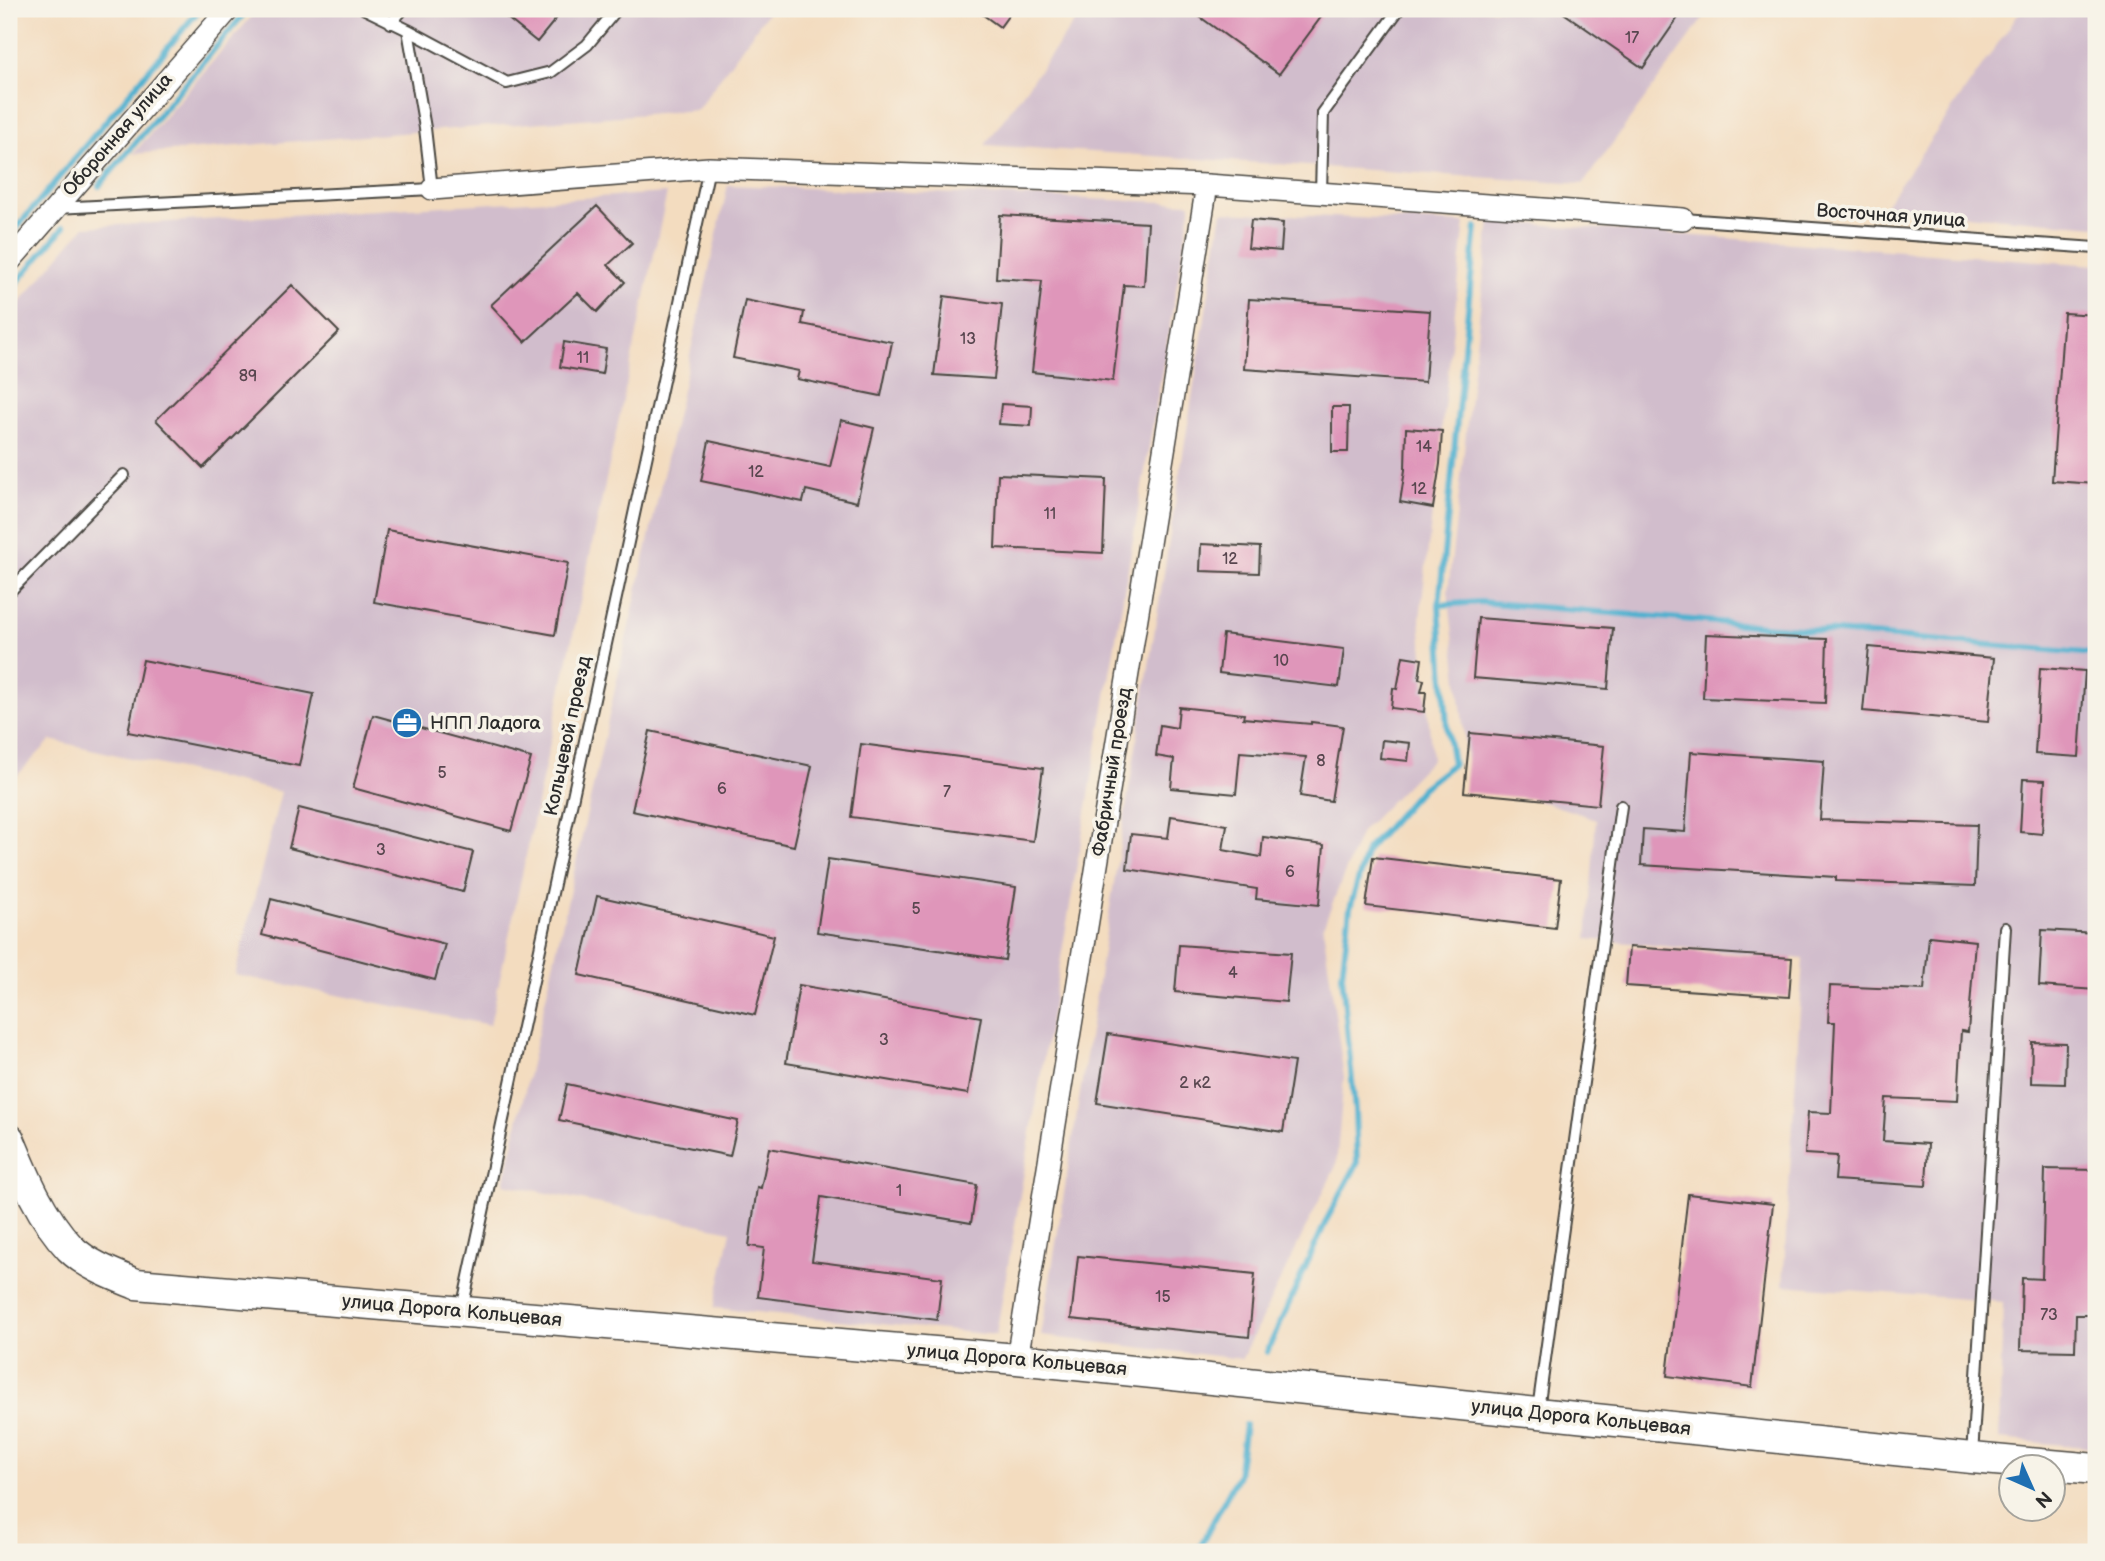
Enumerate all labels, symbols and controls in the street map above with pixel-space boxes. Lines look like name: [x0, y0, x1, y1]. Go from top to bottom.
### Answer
house number: 17: [1625, 29, 1639, 48]
street label: Оборонная улица: [58, 69, 178, 201]
street label: Восточная улица: [1816, 199, 1966, 233]
house number: 13: [960, 330, 976, 349]
house number: 11: [577, 349, 589, 368]
house number: 89: [239, 367, 257, 386]
house number: 14: [1416, 438, 1432, 457]
house number: 12: [748, 463, 764, 482]
house number: 12: [1411, 480, 1427, 499]
house number: 11: [1044, 505, 1056, 524]
house number: 12: [1222, 550, 1238, 569]
house number: 10: [1273, 652, 1289, 671]
street label: Кольцевой проезд: [540, 654, 596, 818]
street label: Фабричный проезд: [1087, 685, 1137, 858]
office icon: НПП Ладога: [390, 706, 424, 740]
place label: НПП Ладога: [430, 712, 541, 735]
house number: 8: [1316, 752, 1326, 771]
house number: 5: [437, 764, 447, 783]
house number: 6: [717, 780, 727, 799]
house number: 7: [943, 783, 951, 802]
house number: 3: [376, 841, 386, 860]
house number: 6: [1285, 863, 1295, 882]
house number: 5: [911, 900, 921, 919]
house number: 4: [1228, 964, 1238, 983]
house number: 3: [879, 1031, 889, 1050]
house number: 2 к2: [1179, 1074, 1211, 1093]
house number: 1: [896, 1182, 902, 1201]
house number: 15: [1155, 1288, 1171, 1307]
street label: улица Дорога Кольцевая: [341, 1290, 563, 1332]
house number: 73: [2040, 1306, 2058, 1325]
street label: улица Дорога Кольцевая: [906, 1339, 1128, 1381]
street label: улица Дорога Кольцевая: [1470, 1395, 1692, 1441]
north arrow: [1996, 1452, 2066, 1522]
text: N: [2030, 1486, 2056, 1512]

